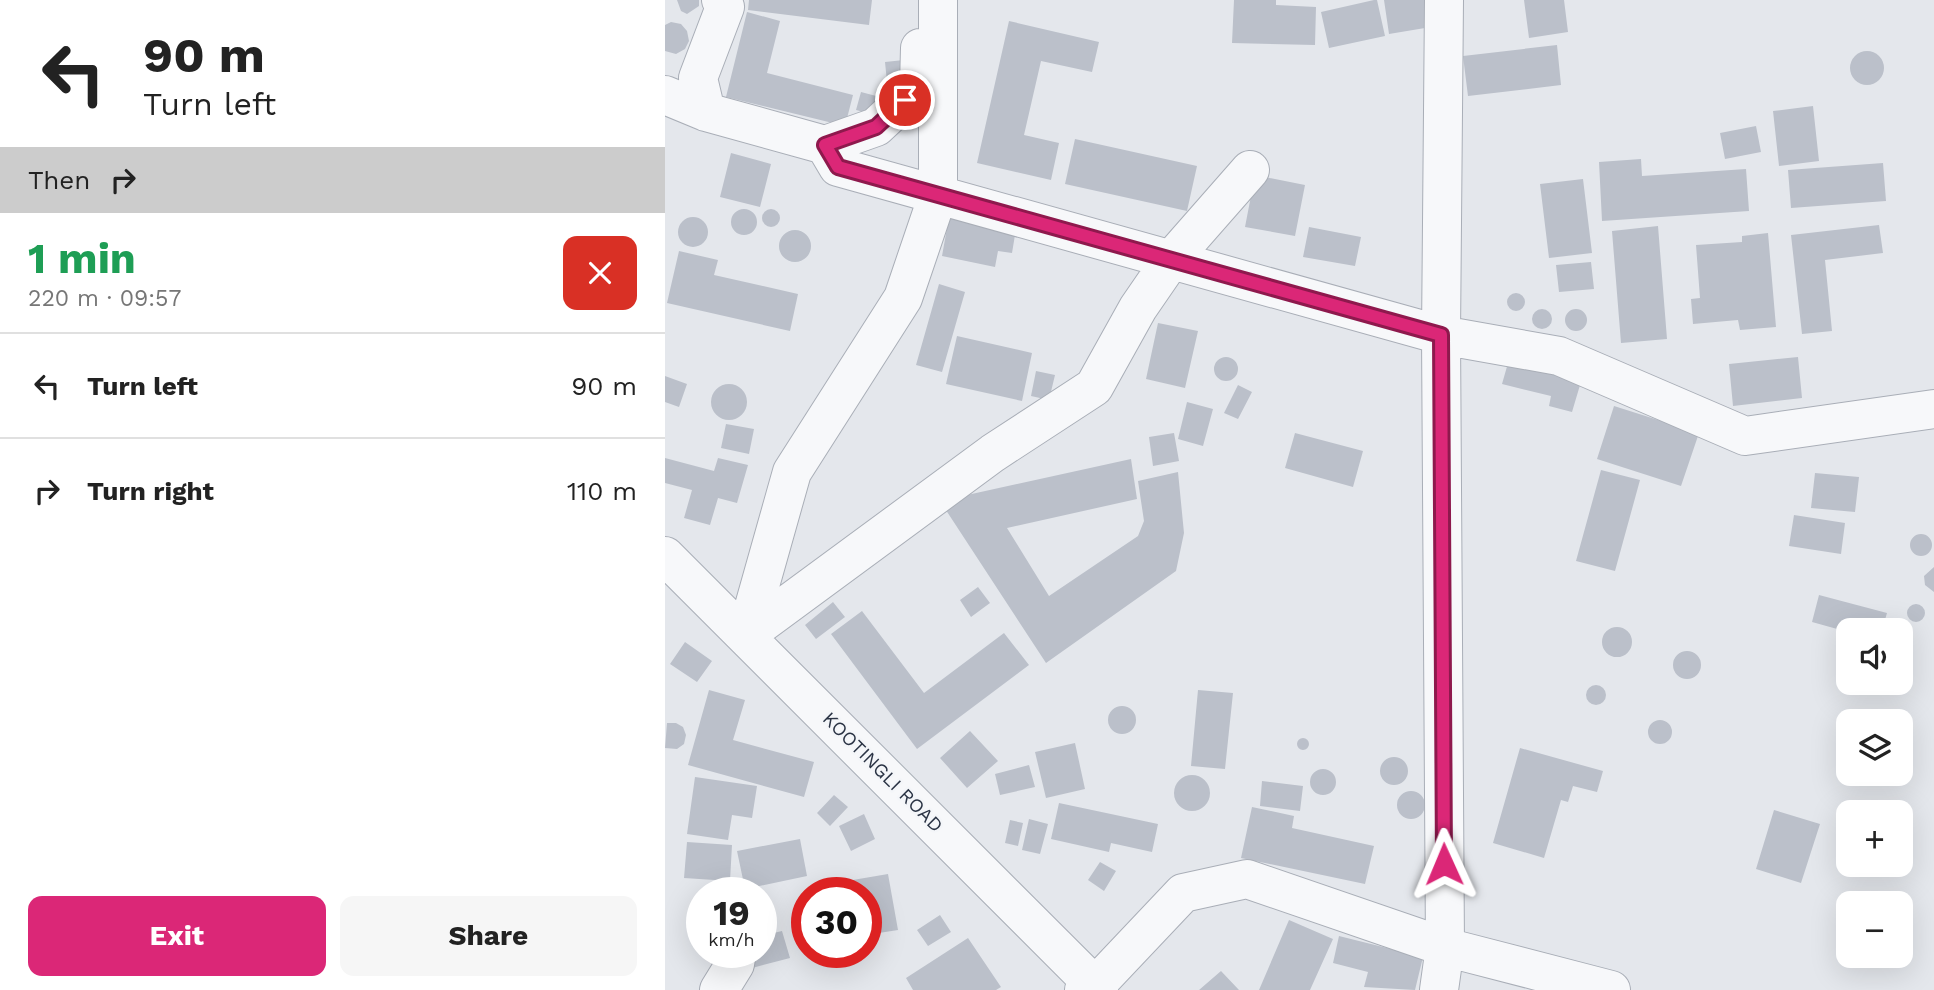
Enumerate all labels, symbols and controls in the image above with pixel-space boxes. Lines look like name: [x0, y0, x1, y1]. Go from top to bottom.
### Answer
text: 90 m: [143, 26, 265, 84]
icon: left: [28, 28, 119, 119]
pin: [875, 70, 935, 130]
icon: arrive: [886, 81, 924, 119]
text: Turn left: [143, 85, 276, 123]
icon: right: [104, 161, 142, 199]
text: Then: [28, 165, 90, 195]
text: 1 min: [28, 234, 136, 283]
button: close: [563, 236, 637, 310]
text: 220 m · 09:57: [28, 285, 181, 312]
icon: left: [28, 367, 66, 405]
text: Turn left: [87, 371, 198, 401]
text: 90 m: [571, 371, 637, 401]
icon: right: [28, 472, 66, 510]
text: Turn right: [87, 476, 214, 506]
text: 110 m: [567, 476, 637, 506]
map controls: [1836, 618, 1913, 968]
button: sound: [1836, 618, 1913, 695]
street label: KOOTINGLI ROAD: [818, 707, 948, 837]
button: layers: [1836, 709, 1913, 786]
button: +: [1836, 800, 1913, 877]
position arrow: [1407, 827, 1481, 901]
speed limit sign: 30: [791, 877, 882, 968]
button: −: [1836, 891, 1913, 968]
text: 19: [713, 892, 750, 934]
button: Exit: [28, 896, 326, 976]
button: Share: [340, 896, 637, 976]
text: km/h: [708, 929, 755, 950]

